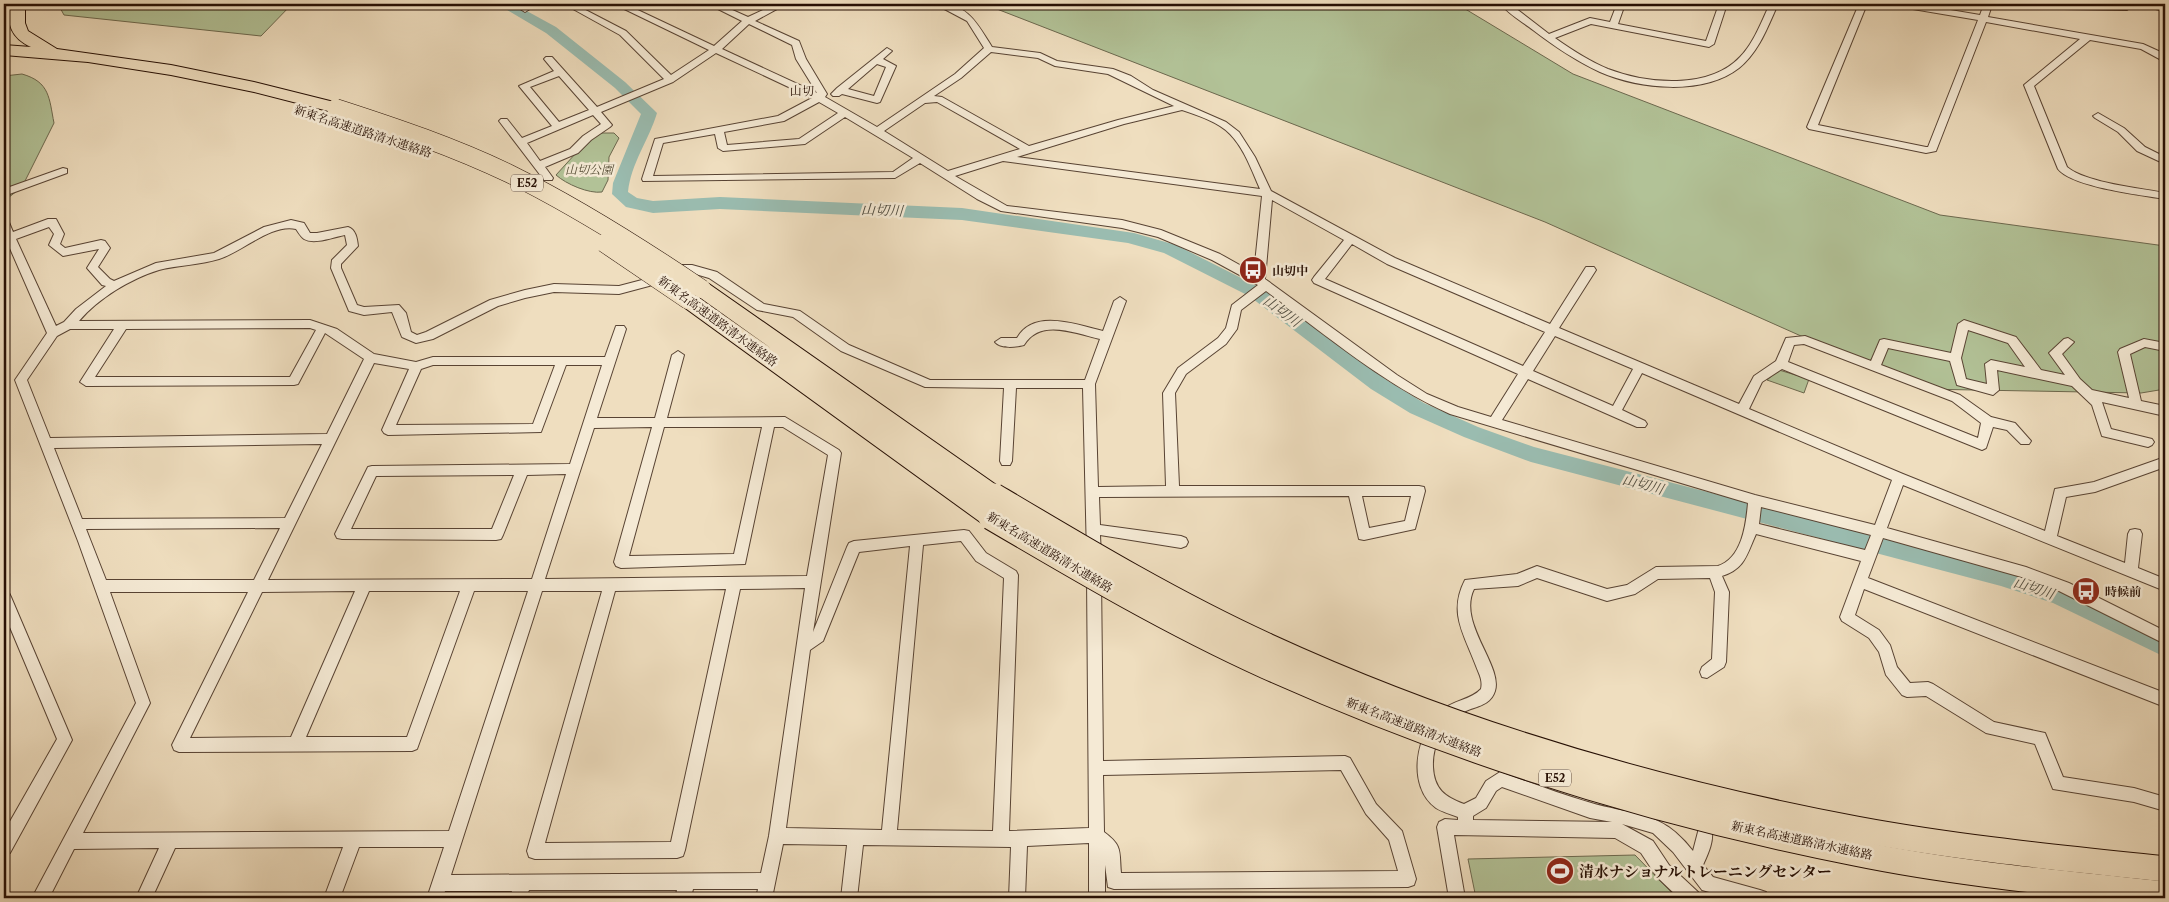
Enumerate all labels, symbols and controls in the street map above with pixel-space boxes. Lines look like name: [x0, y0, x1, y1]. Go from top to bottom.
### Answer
district label: 山切: [790, 83, 814, 98]
street label: 新東名高速道路清水連絡路: [292, 102, 434, 160]
park label: 山切公園: [565, 162, 615, 177]
road number: E52: [511, 174, 543, 192]
water label: 山切川: [861, 200, 905, 220]
bus stop icon: 山切中: [1238, 255, 1268, 285]
place label: 山切中: [1272, 263, 1308, 278]
street label: 新東名高速道路清水連絡路: [655, 273, 781, 369]
water label: 山切川: [1260, 291, 1306, 332]
water label: 山切川: [1620, 470, 1668, 499]
street label: 新東名高速道路清水連絡路: [984, 508, 1116, 596]
water label: 山切川: [2011, 573, 2059, 604]
bus stop icon: 時候前: [2071, 576, 2101, 606]
place label: 時候前: [2105, 584, 2141, 599]
street label: 新東名高速道路清水連絡路: [1344, 694, 1484, 760]
road number: E52: [1539, 770, 1571, 786]
street label: 新東名高速道路清水連絡路: [1730, 818, 1874, 862]
sports icon: 清水ナショナルトレーニングセンター: [1545, 856, 1575, 886]
place label: 清水ナショナルトレーニングセンター: [1579, 862, 1832, 881]

